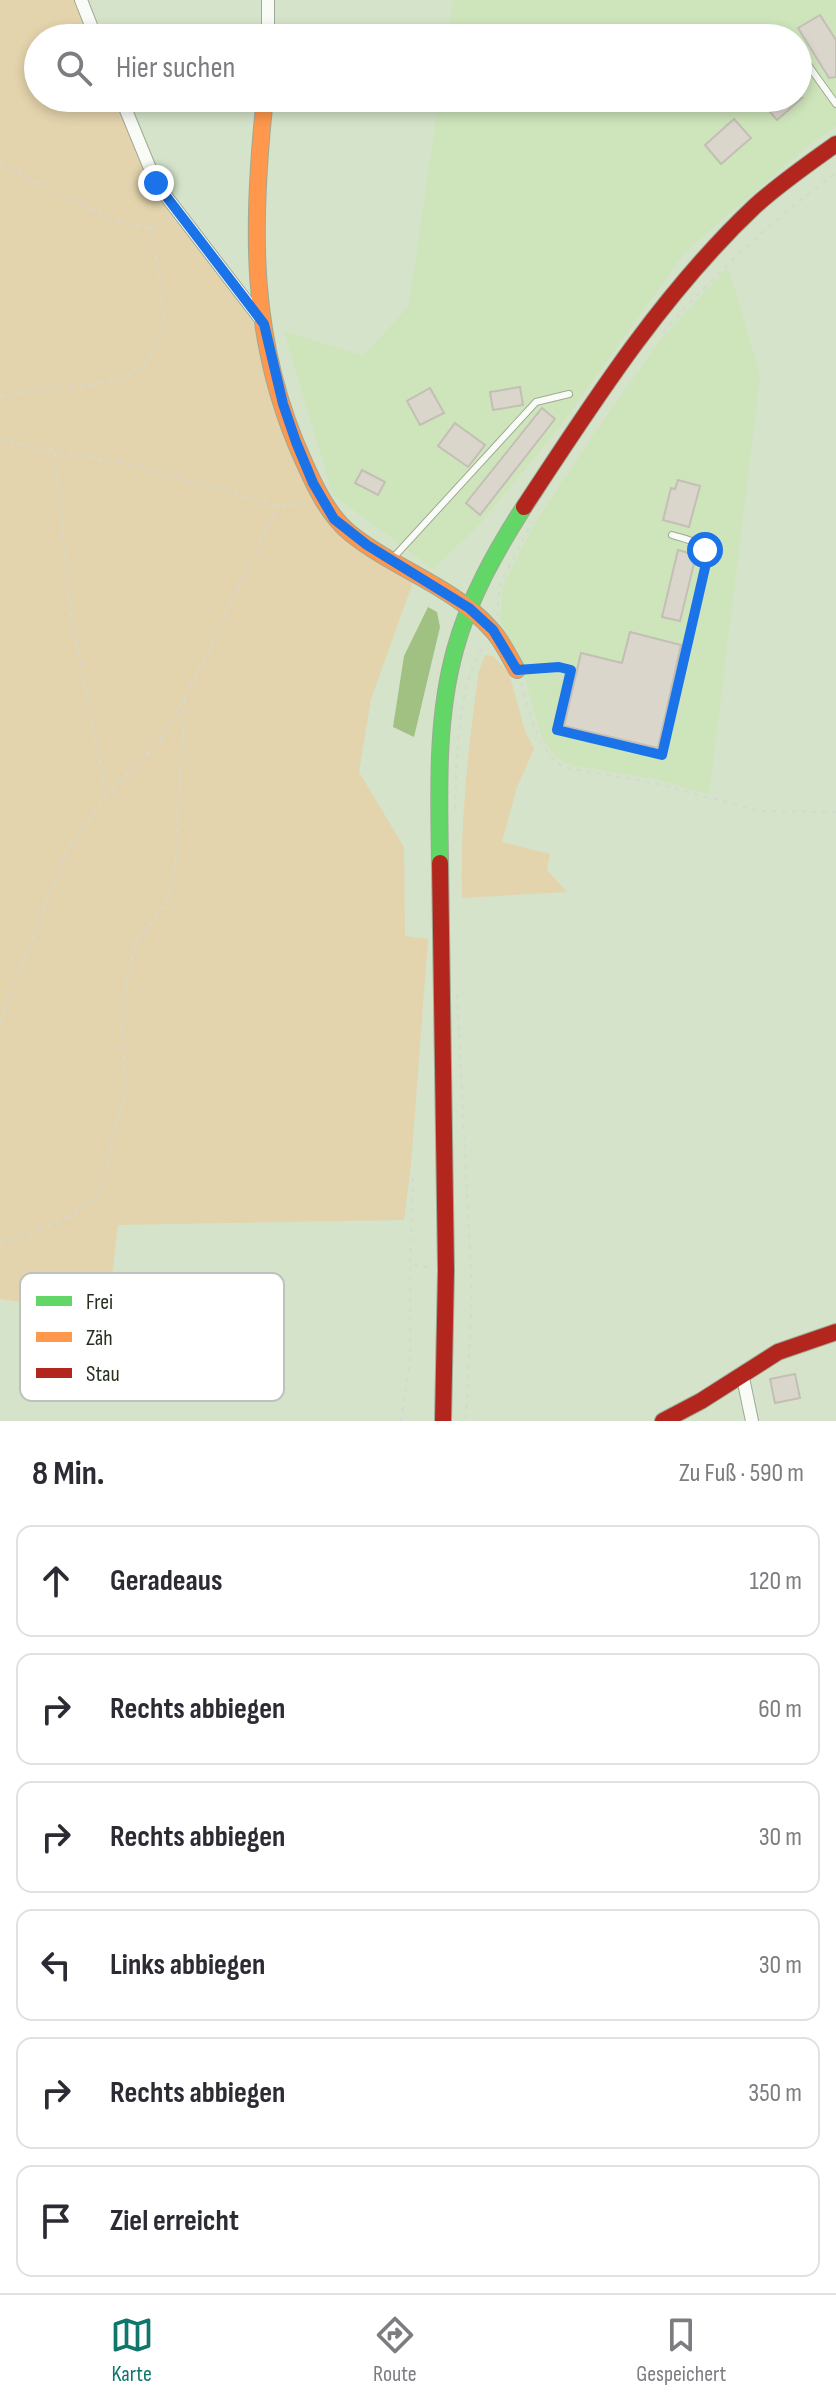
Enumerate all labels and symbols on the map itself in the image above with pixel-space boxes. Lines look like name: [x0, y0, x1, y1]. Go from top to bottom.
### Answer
route end: [138, 165, 174, 201]
route start: [687, 532, 723, 568]
legend: [20, 1273, 284, 1401]
text: Frei: [86, 1289, 113, 1316]
text: Zäh: [86, 1325, 113, 1352]
text: Stau: [86, 1361, 120, 1388]

